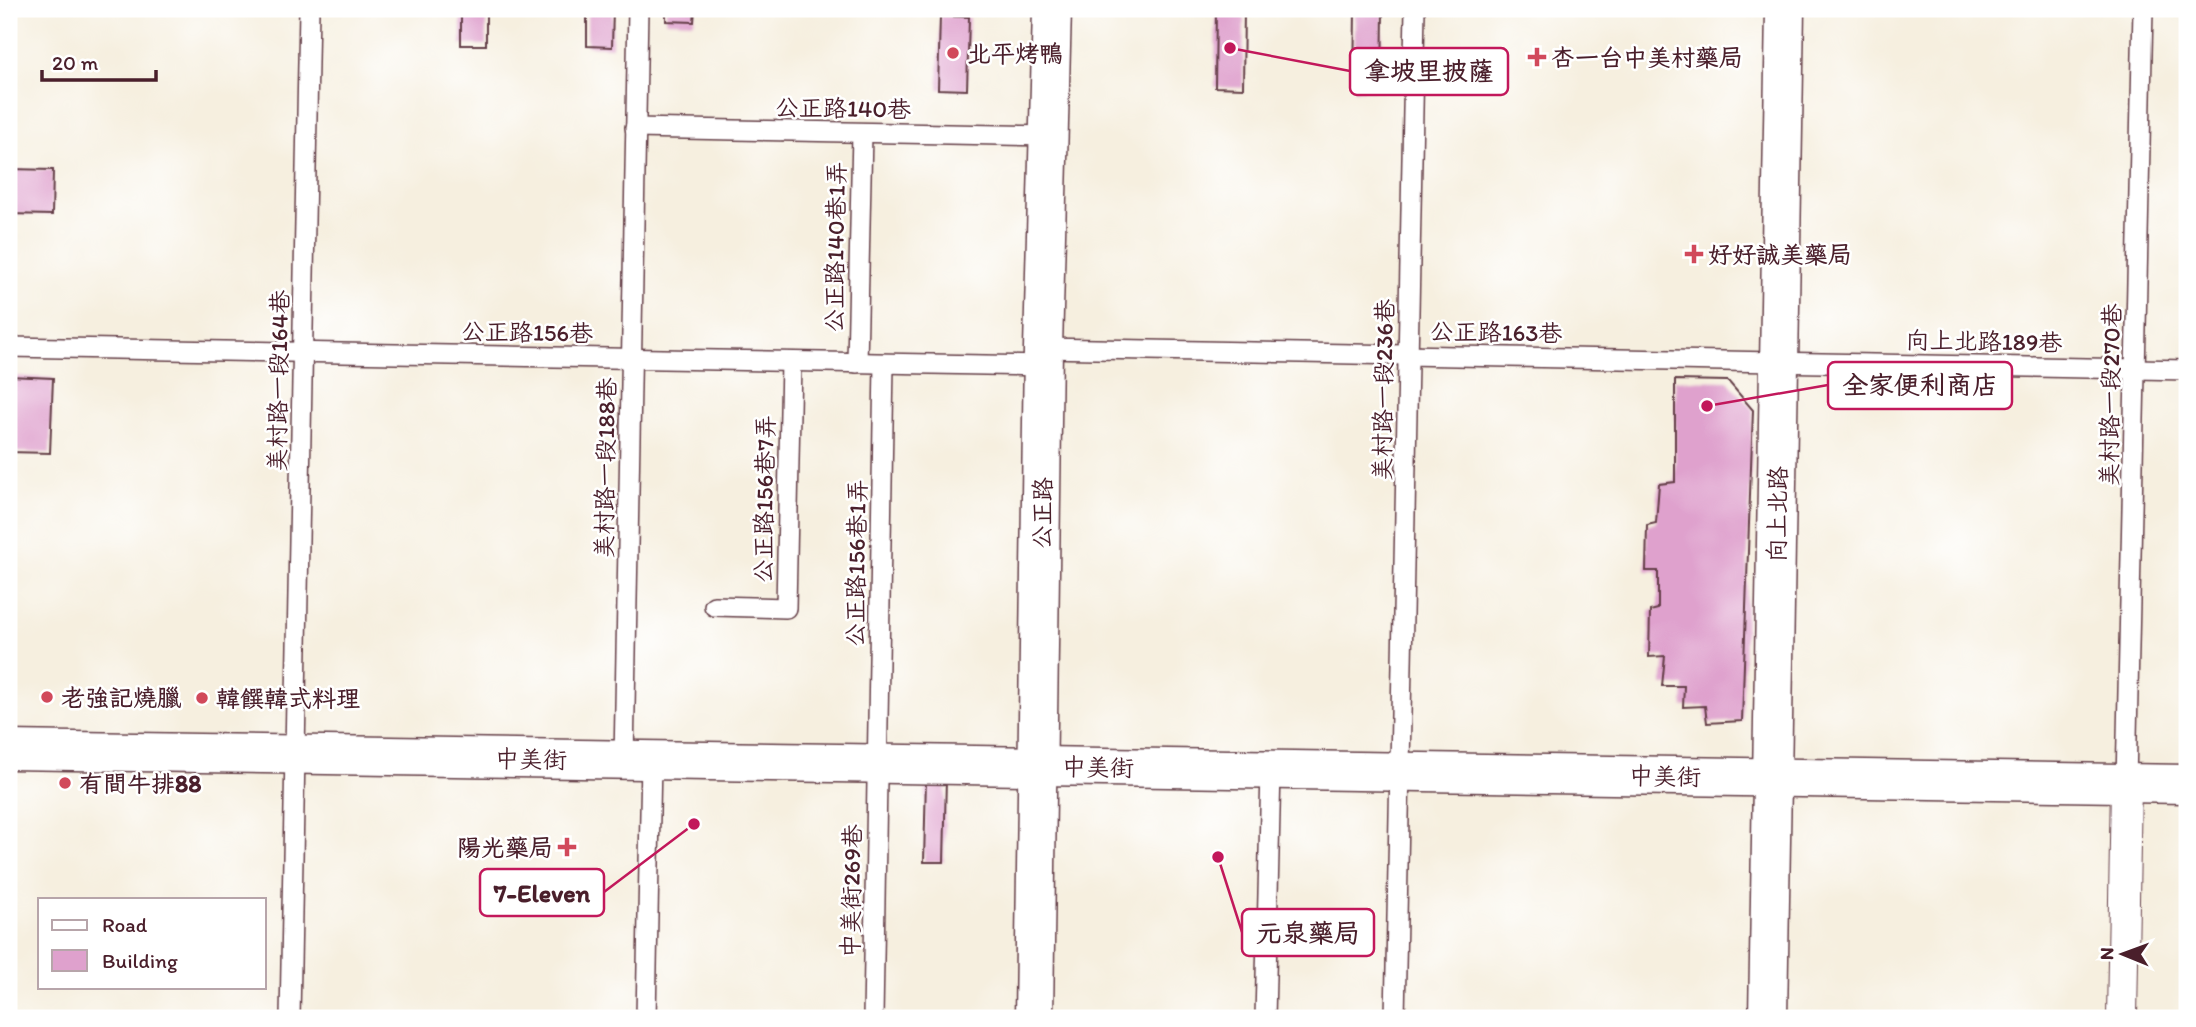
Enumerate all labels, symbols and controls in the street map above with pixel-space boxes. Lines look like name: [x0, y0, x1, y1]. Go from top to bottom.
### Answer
scale bar: [42, 38, 156, 82]
place label: 北平烤鴨: [967, 39, 1063, 68]
place label: 杏一台中美村藥局: [1551, 43, 1743, 72]
marker: 北平烤鴨: [945, 45, 961, 61]
callout: 拿坡里披薩: [1350, 48, 1508, 95]
marker: 杏一台中美村藥局: [1529, 49, 1545, 65]
text: 20 m: [52, 50, 99, 75]
text: 拿坡里披薩: [1364, 55, 1494, 87]
street label: 公正路140巷: [775, 92, 911, 124]
street label: 公正路140巷1弄: [819, 161, 851, 333]
place label: 好好誠美藥局: [1708, 240, 1852, 269]
marker: 好好誠美藥局: [1686, 246, 1702, 262]
street label: 美村路一段164巷: [262, 290, 294, 472]
street label: 美村路一段236巷: [1367, 299, 1399, 481]
street label: 美村路一段270巷: [2094, 303, 2126, 487]
street label: 公正路156巷: [461, 316, 593, 348]
street label: 公正路163巷: [1429, 316, 1563, 348]
street label: 向上北路189巷: [1905, 325, 2063, 357]
callout: 全家便利商店: [1828, 362, 2012, 409]
text: 全家便利商店: [1842, 369, 1998, 401]
street label: 美村路一段188巷: [589, 377, 621, 559]
street label: 公正路156巷7弄: [748, 415, 780, 583]
street label: 向上北路: [1762, 466, 1792, 562]
street label: 公正路: [1027, 477, 1057, 549]
street label: 公正路156巷1弄: [840, 479, 872, 647]
place label: 老強記燒臘: [61, 683, 182, 712]
place label: 韓饌韓式料理: [216, 684, 360, 713]
marker: 老強記燒臘: [39, 689, 55, 705]
marker: 韓饌韓式料理: [194, 690, 210, 706]
street label: 中美街: [495, 744, 567, 774]
street label: 中美街: [1062, 752, 1134, 782]
street label: 中美街: [1629, 761, 1701, 791]
place label: 有間牛排88: [79, 769, 201, 798]
marker: 有間牛排88: [57, 775, 73, 791]
street label: 中美街269巷: [835, 824, 867, 958]
place label: 陽光藥局: [457, 833, 553, 862]
marker: 陽光藥局: [559, 839, 575, 855]
callout: 7-Eleven: [480, 869, 604, 916]
text: 7-Eleven: [493, 877, 591, 909]
legend: [38, 898, 266, 988]
callout: 元泉藥局: [1242, 909, 1374, 956]
text: Road: [102, 912, 148, 937]
text: 元泉藥局: [1256, 917, 1360, 949]
north arrow: [2088, 918, 2158, 988]
text: N: [2095, 947, 2118, 960]
text: Building: [102, 948, 178, 973]

